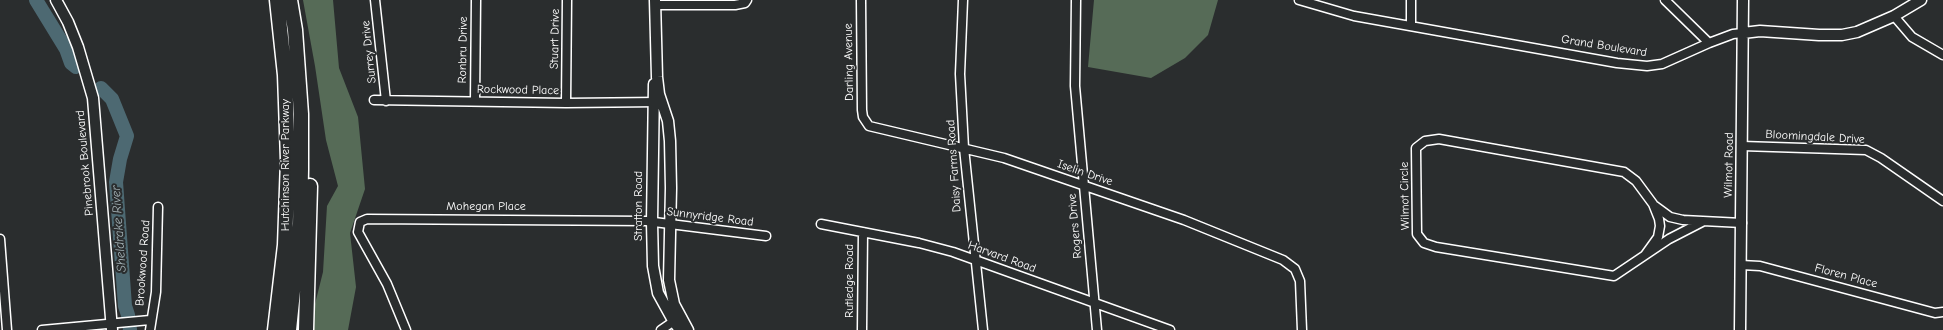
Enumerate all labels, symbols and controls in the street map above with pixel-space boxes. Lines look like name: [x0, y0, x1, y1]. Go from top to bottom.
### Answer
street label: Stuart Drive: [547, 9, 563, 69]
street label: Ronbru Drive: [455, 16, 471, 84]
street label: Surrey Drive: [359, 20, 379, 84]
street label: Darling Avenue: [841, 23, 857, 101]
street label: Grand Boulevard: [1560, 32, 1648, 60]
street label: Rockwood Place: [477, 82, 559, 98]
street label: Hutchinson River Parkway: [279, 99, 293, 231]
street label: Pinebrook Boulevard: [73, 110, 97, 216]
street label: Daisy Farms Road: [944, 119, 964, 213]
street label: Bloomingdale Drive: [1765, 127, 1865, 147]
street label: Wilmot Road: [1721, 132, 1737, 198]
street label: Iselin Drive: [1055, 157, 1115, 189]
street label: Wilmot Circle: [1397, 162, 1413, 230]
street label: Stratton Road: [632, 171, 646, 241]
water label: Sheldrake River: [108, 185, 130, 273]
street label: Rogers Drive: [1065, 193, 1085, 259]
street label: Mohegan Place: [446, 200, 526, 214]
street label: Sunnyridge Road: [666, 205, 754, 229]
street label: Brookwood Road: [133, 219, 153, 307]
street label: Harvard Road: [966, 238, 1038, 276]
street label: Rutledge Road: [843, 244, 857, 318]
street label: Floren Place: [1813, 261, 1879, 291]

